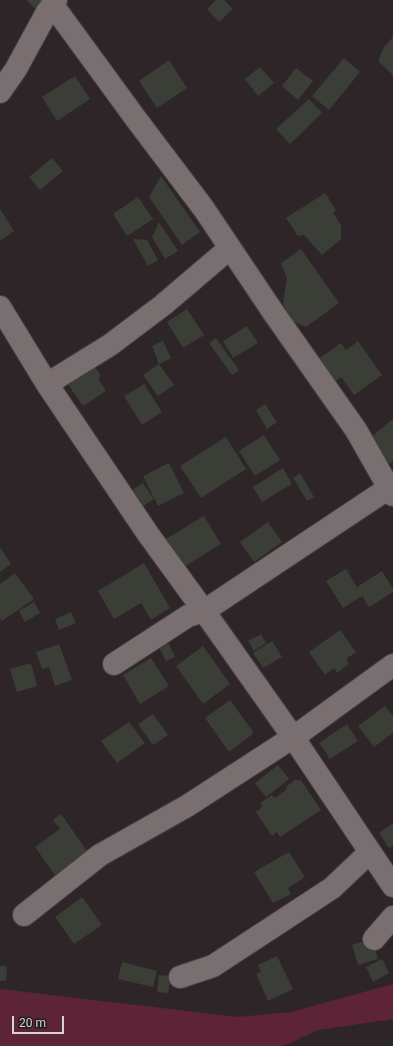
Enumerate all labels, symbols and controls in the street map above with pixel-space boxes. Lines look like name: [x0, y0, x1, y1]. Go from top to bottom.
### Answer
scale bar: [14, 1008, 66, 1034]
text: 20 m: [19, 1016, 46, 1030]

